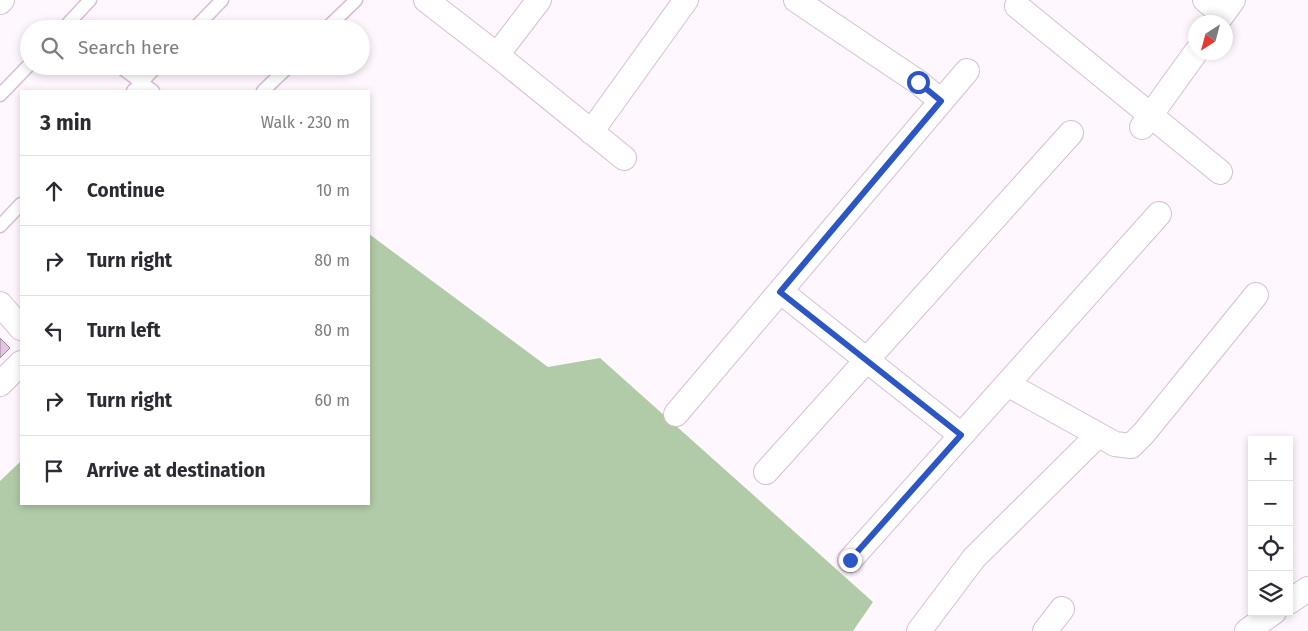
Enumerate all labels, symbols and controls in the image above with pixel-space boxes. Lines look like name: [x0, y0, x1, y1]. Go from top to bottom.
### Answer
north arrow: [1188, 15, 1233, 60]
search box: [20, 20, 370, 75]
icon: search: [38, 34, 66, 62]
text: Search here: [78, 36, 179, 59]
route start: [907, 71, 930, 94]
text: 3 min: [40, 110, 92, 136]
text: Walk · 230 m: [261, 113, 350, 132]
icon: ahead: [40, 177, 68, 205]
text: Continue: [87, 179, 165, 202]
text: 10 m: [316, 181, 350, 200]
icon: right: [40, 247, 68, 275]
text: Turn right: [87, 249, 172, 272]
text: 80 m: [314, 251, 350, 270]
icon: left: [40, 317, 68, 345]
text: Turn left: [87, 319, 161, 342]
text: 80 m: [314, 321, 350, 340]
icon: right: [40, 387, 68, 415]
text: Turn right: [87, 389, 172, 412]
text: 60 m: [315, 391, 350, 410]
map controls: [1248, 436, 1293, 616]
button: +: [1248, 436, 1293, 481]
icon: arrive: [40, 457, 68, 485]
text: Arrive at destination: [87, 459, 266, 482]
button: −: [1248, 481, 1293, 526]
button: locate: [1248, 526, 1293, 571]
route end: [839, 549, 862, 572]
button: layers: [1248, 571, 1293, 616]

